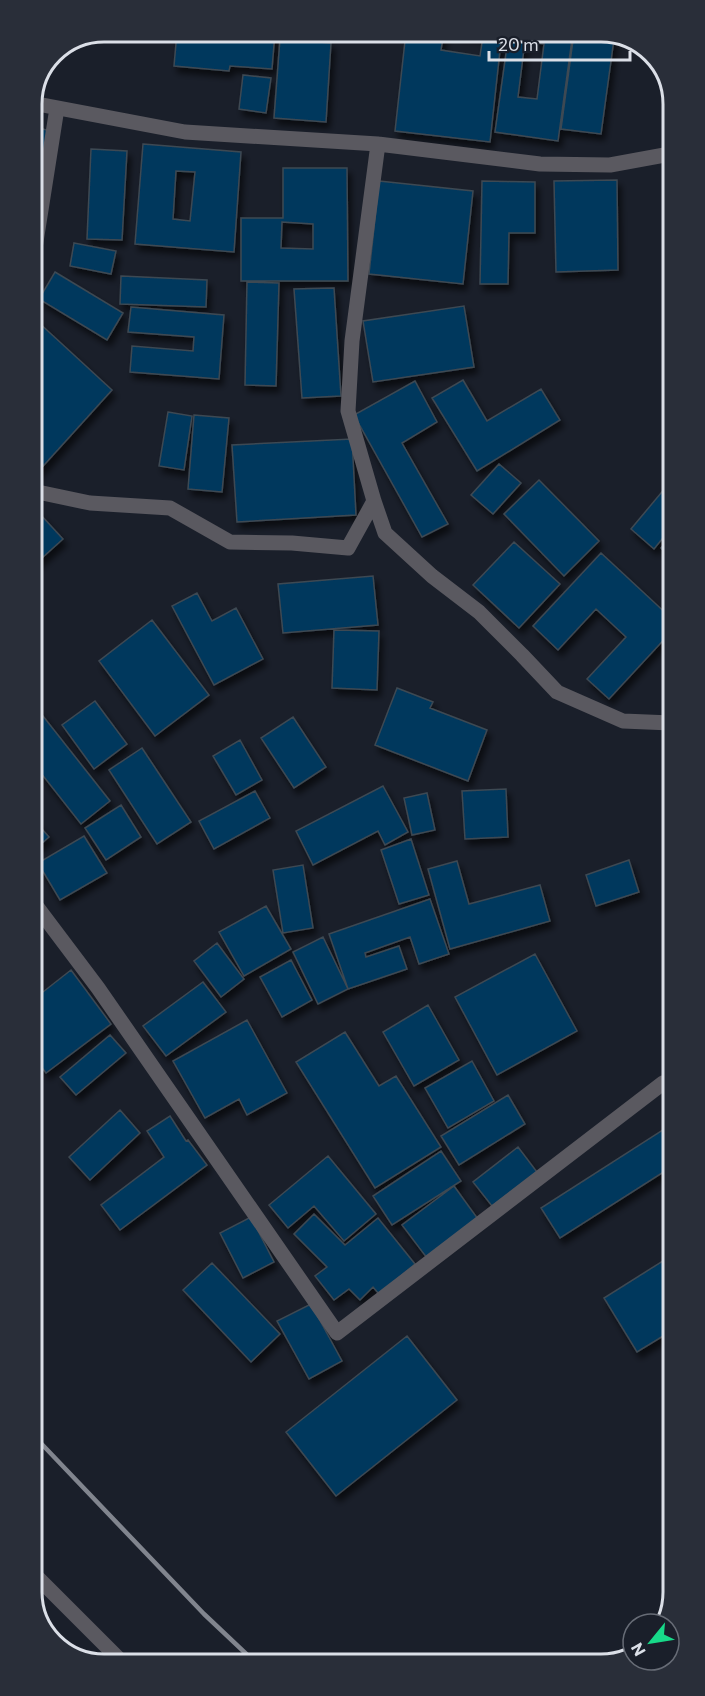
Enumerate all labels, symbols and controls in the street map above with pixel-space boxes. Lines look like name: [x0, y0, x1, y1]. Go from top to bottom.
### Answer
scale bar: [489, 24, 630, 62]
text: 20 m: [498, 33, 539, 55]
north arrow: [621, 1612, 681, 1672]
text: N: [626, 1640, 649, 1660]

